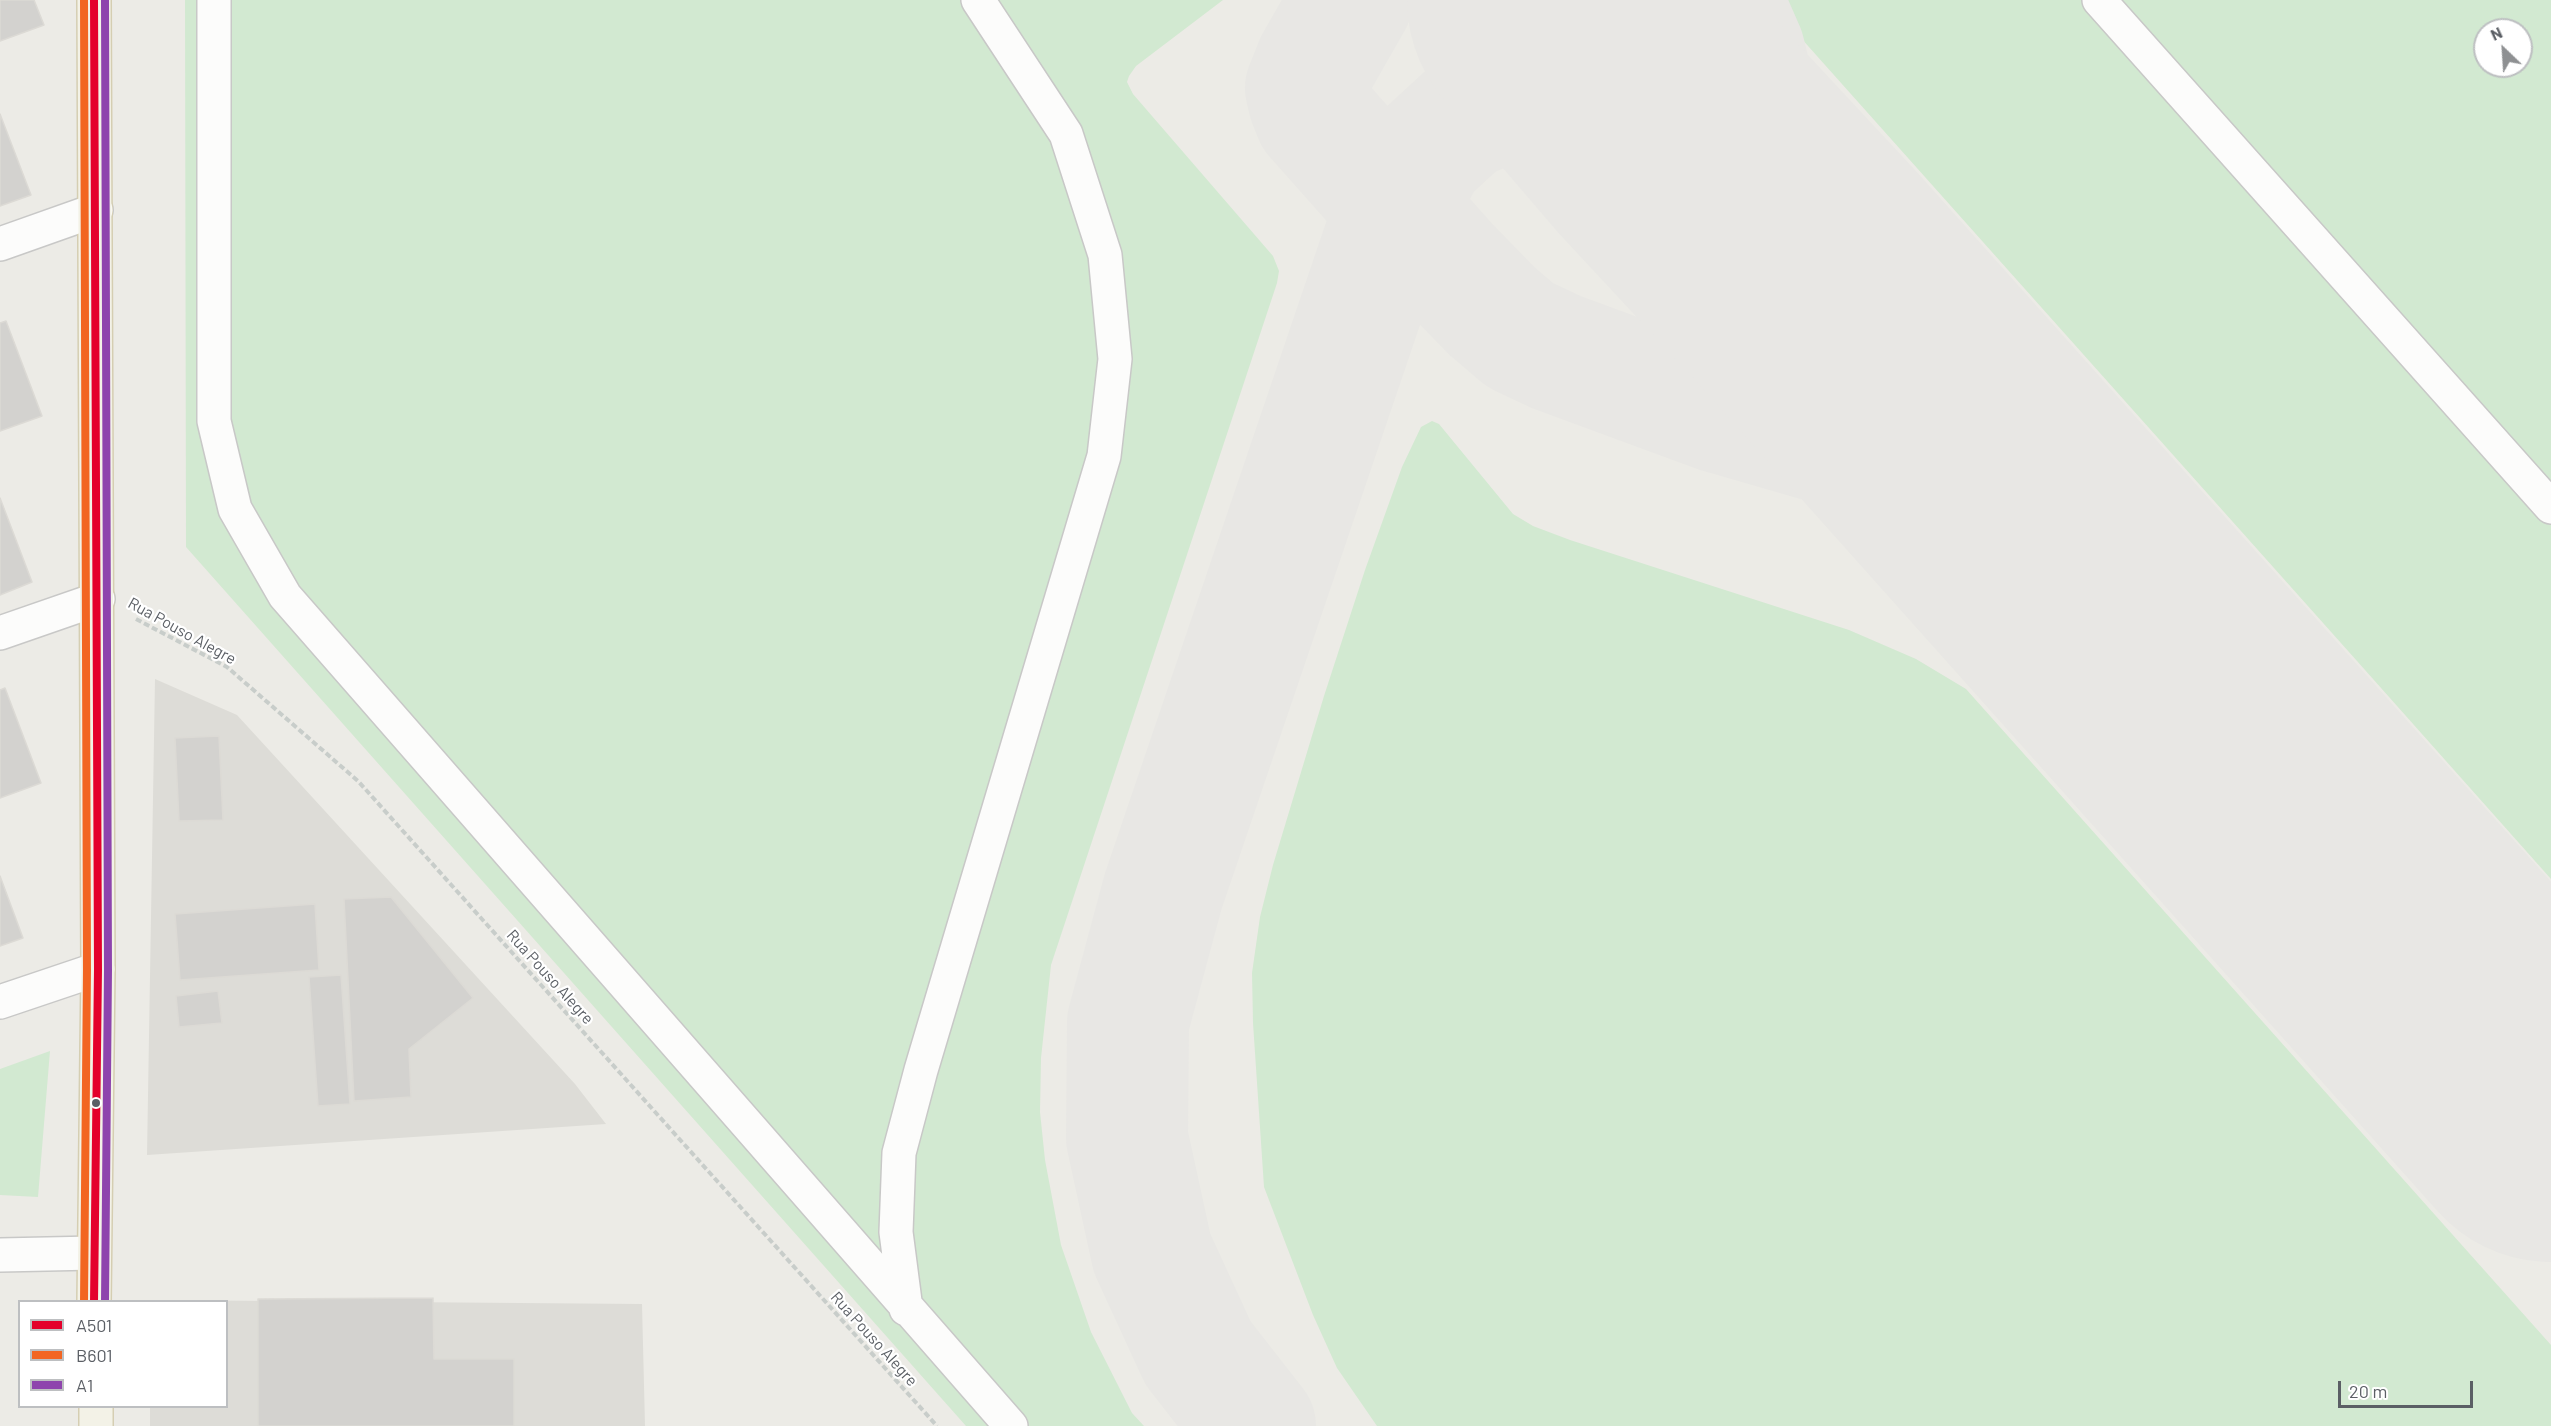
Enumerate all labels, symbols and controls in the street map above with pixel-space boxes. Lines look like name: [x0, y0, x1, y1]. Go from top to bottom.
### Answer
north arrow: [2473, 18, 2533, 78]
text: N: [2487, 22, 2505, 44]
street label: Rua Pouso Alegre: [125, 593, 239, 669]
street label: Rua Pouso Alegre: [503, 926, 597, 1028]
unlabelled marker: [90, 1097, 102, 1109]
street label: Rua Pouso Alegre: [827, 1288, 921, 1390]
legend: [18, 1300, 228, 1408]
text: A501: [76, 1314, 112, 1336]
text: B601: [76, 1344, 113, 1366]
scale bar: [2341, 1369, 2476, 1407]
text: A1: [76, 1374, 93, 1396]
text: 20 m: [2349, 1380, 2387, 1402]

